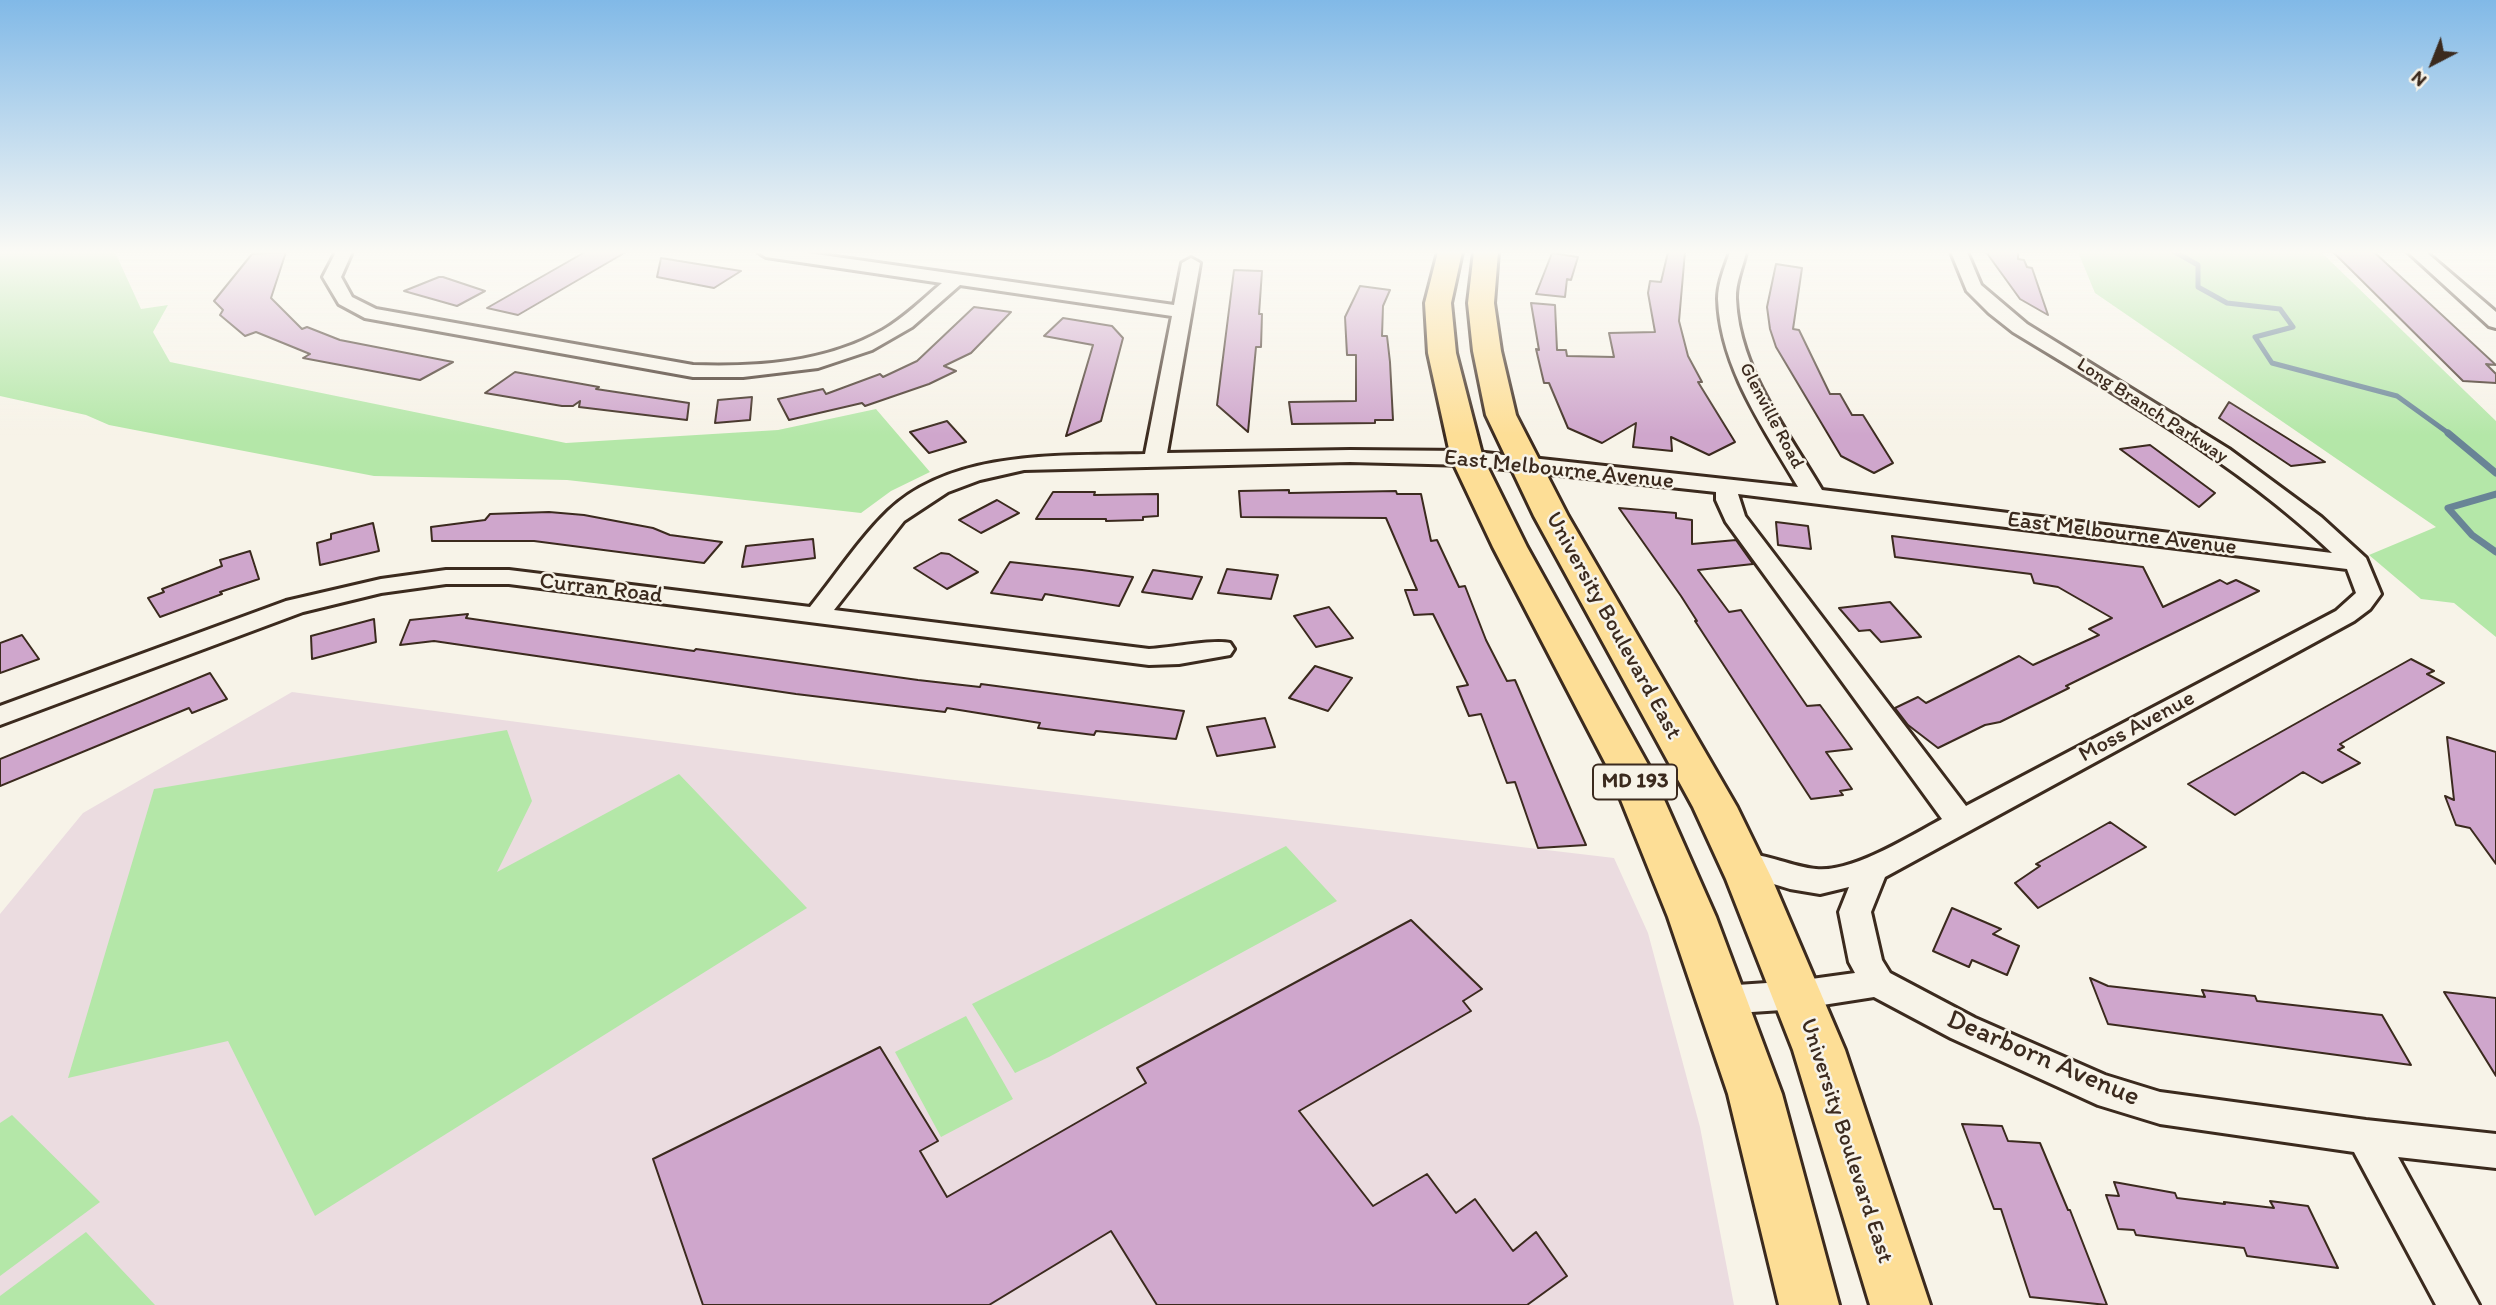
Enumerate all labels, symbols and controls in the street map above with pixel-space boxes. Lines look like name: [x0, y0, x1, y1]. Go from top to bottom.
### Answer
north arrow: [2398, 28, 2468, 98]
text: N: [2406, 66, 2431, 92]
street label: Long Branch Parkway: [2072, 354, 2232, 468]
street label: Glenville Road: [1734, 359, 1808, 473]
street label: East Melbourne Avenue: [1443, 444, 1675, 496]
street label: East Melbourne Avenue: [2006, 506, 2238, 562]
street label: University Boulevard East: [1539, 508, 1687, 744]
street label: Curran Road: [538, 568, 664, 610]
street label: Moss Avenue: [2074, 685, 2200, 769]
road number: MD 193: [1593, 764, 1677, 800]
street label: Dearborn Avenue: [1941, 1003, 2145, 1115]
street label: University Boulevard East: [1793, 1015, 1899, 1267]

